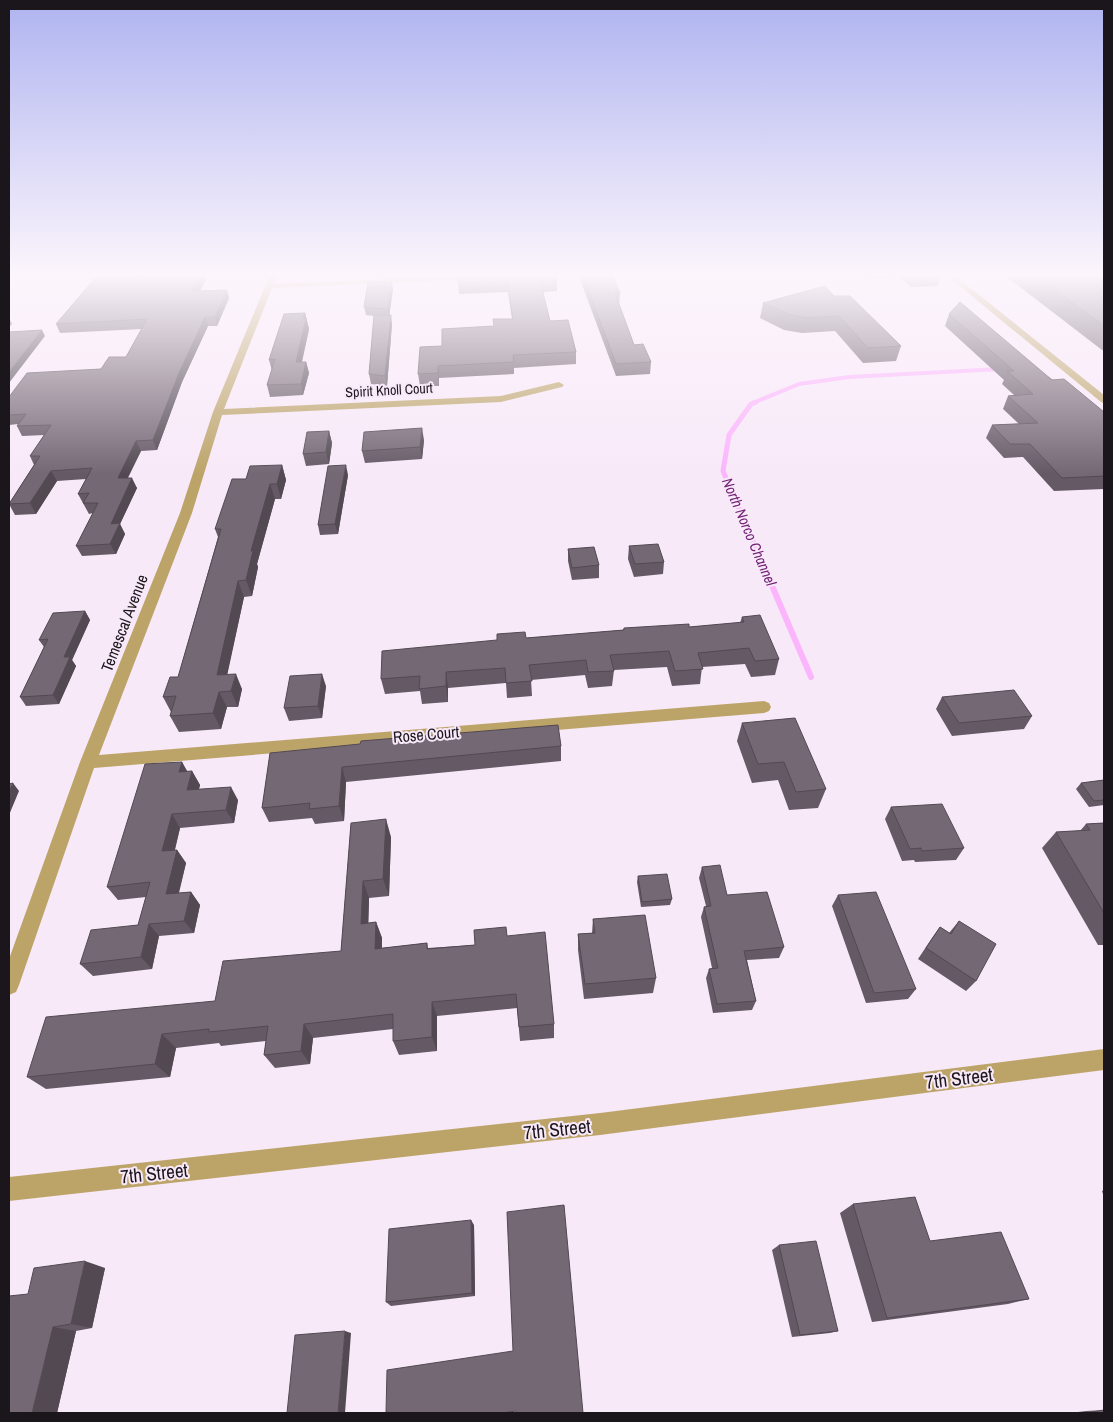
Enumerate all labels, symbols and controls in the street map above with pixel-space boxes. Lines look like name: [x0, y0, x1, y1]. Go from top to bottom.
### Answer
street label: Spirit Knoll Court: [345, 379, 433, 401]
water label: North Norco Channel: [717, 475, 782, 589]
street label: Temescal Avenue: [95, 571, 153, 675]
street label: Rose Court: [392, 720, 460, 748]
street label: 7th Street: [924, 1061, 995, 1095]
street label: 7th Street: [522, 1112, 593, 1145]
street label: 7th Street: [119, 1156, 190, 1189]

